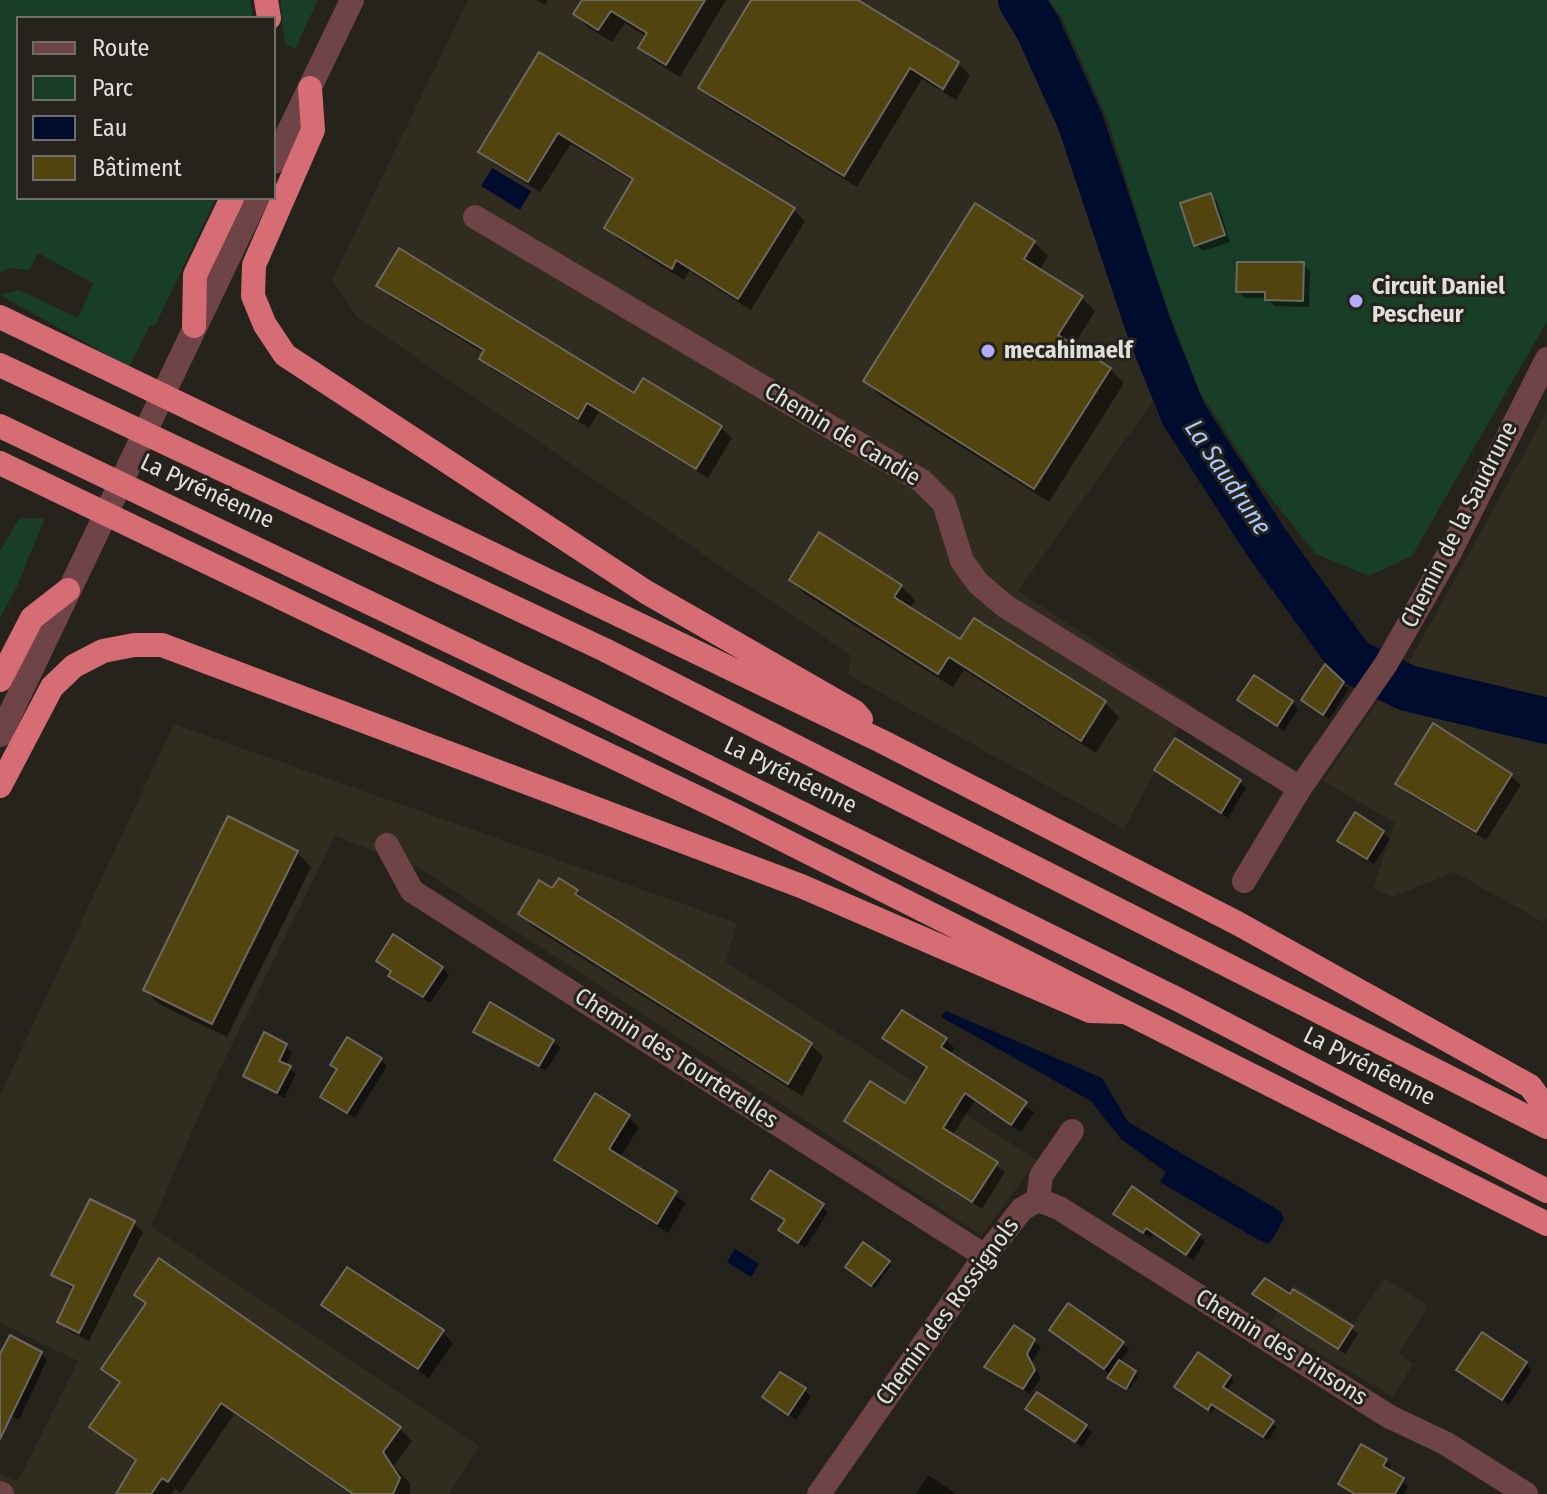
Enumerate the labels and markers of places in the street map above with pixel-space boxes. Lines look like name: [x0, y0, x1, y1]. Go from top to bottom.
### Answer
place label: Circuit Daniel Pescheur: [1372, 273, 1505, 329]
marker: Circuit Daniel Pescheur: [1347, 292, 1365, 310]
place label: mecahimaelf: [1004, 337, 1132, 365]
marker: mecahimaelf: [979, 342, 997, 360]

